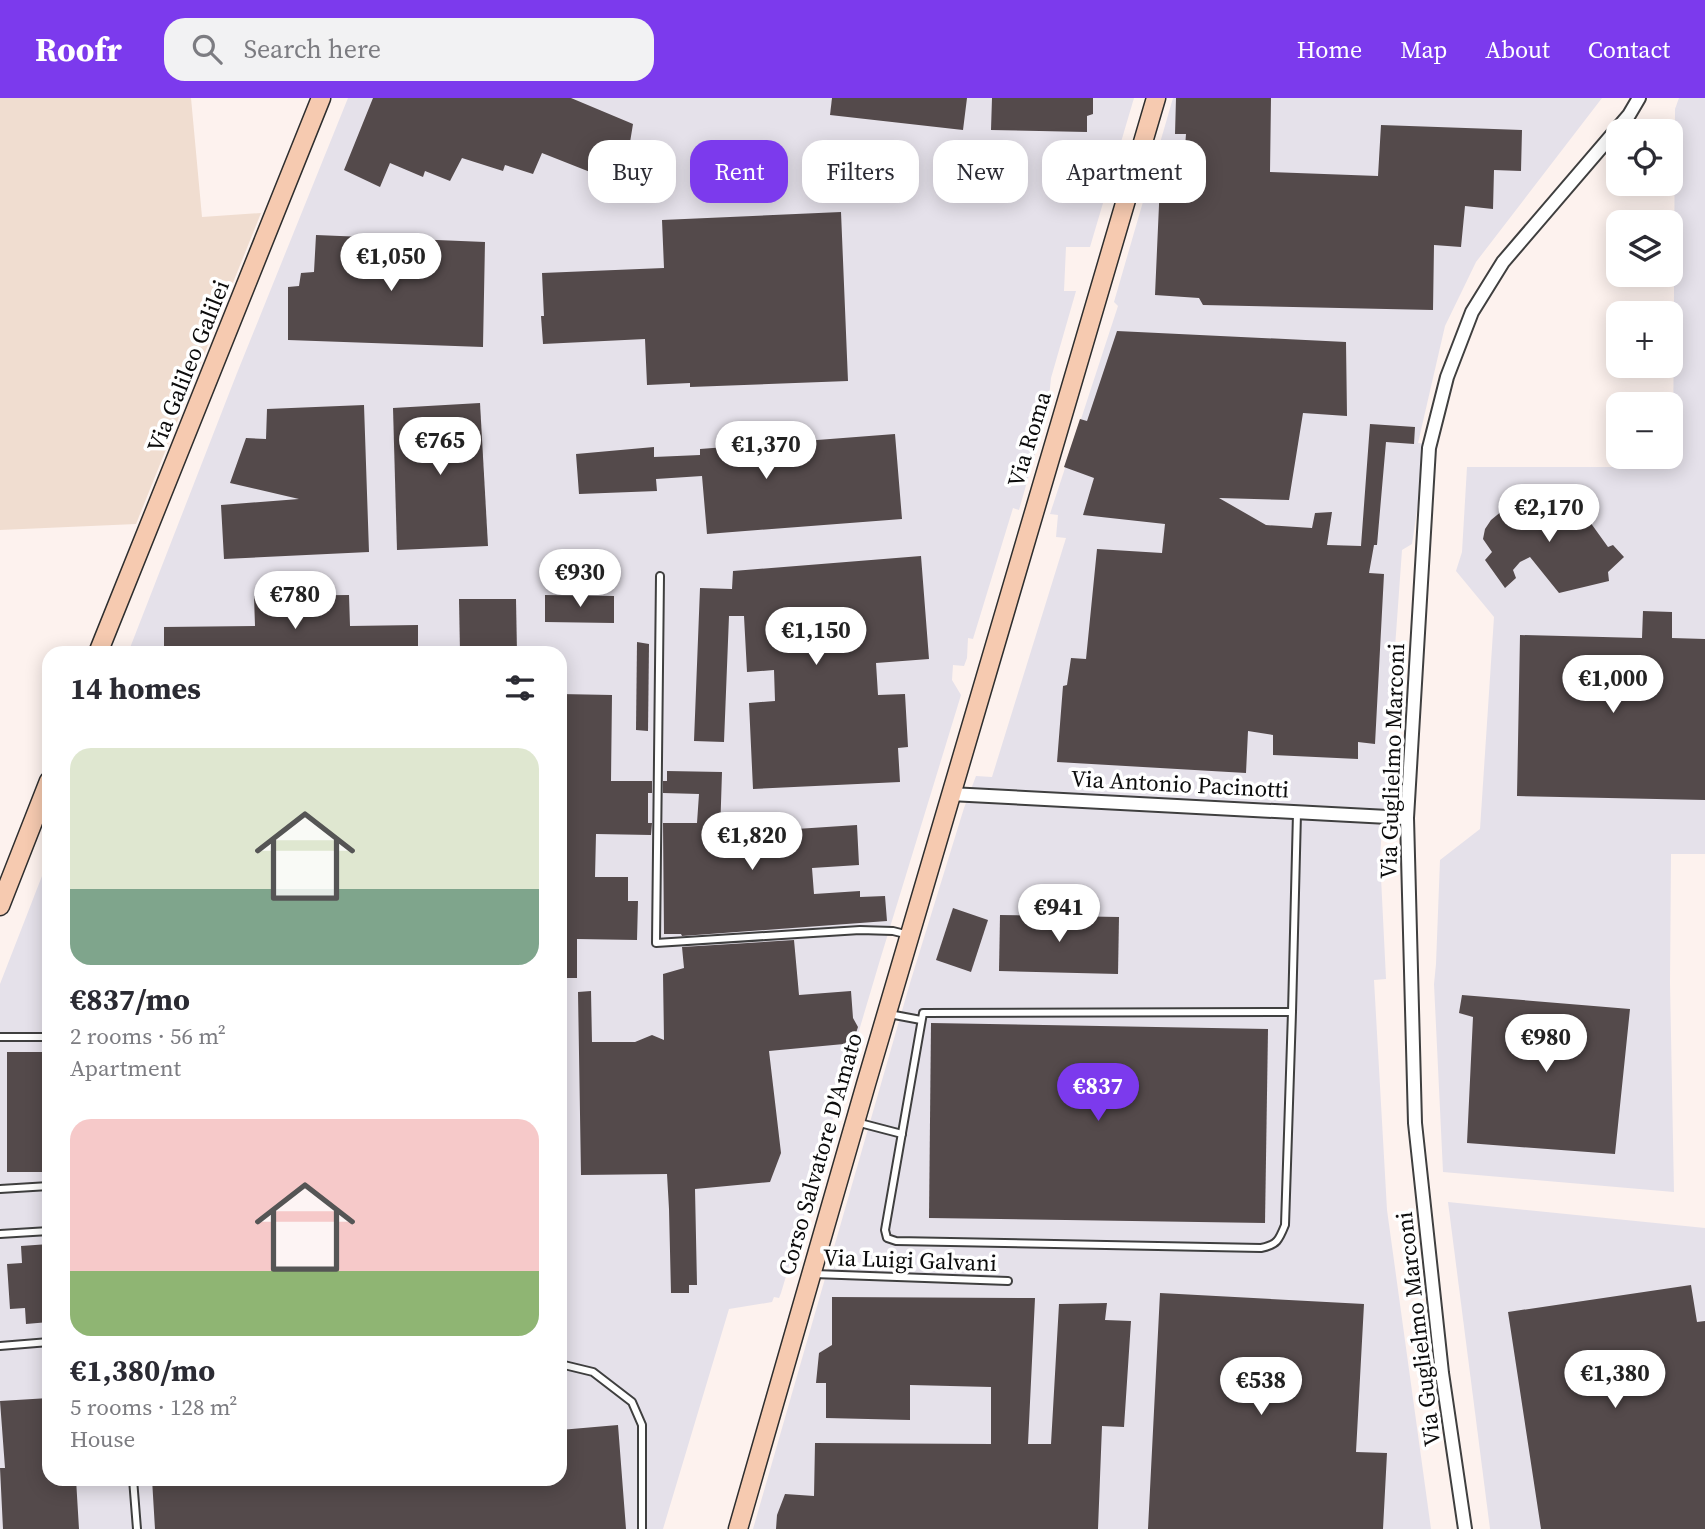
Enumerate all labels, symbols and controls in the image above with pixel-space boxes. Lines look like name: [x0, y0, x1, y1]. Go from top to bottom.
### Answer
search box: [164, 18, 654, 81]
text: Roofr: [35, 27, 122, 72]
icon: search: [188, 30, 226, 68]
text: Search here: [244, 31, 381, 67]
text: Home: [1297, 33, 1362, 66]
text: Map: [1400, 33, 1447, 66]
text: About: [1485, 33, 1550, 66]
text: Contact: [1588, 33, 1670, 66]
map controls: [1606, 119, 1683, 469]
button: locate: [1606, 119, 1683, 196]
chip: Buy: [588, 140, 676, 203]
chip: Rent: [690, 140, 788, 203]
chip: Filters: [802, 140, 919, 203]
chip: New: [933, 140, 1028, 203]
chip: Apartment: [1042, 140, 1206, 203]
button: layers: [1606, 210, 1683, 287]
pin: €1,050: [334, 234, 448, 293]
text: €1,050: [356, 240, 426, 272]
street label: Via Galileo Galilei: [139, 275, 237, 457]
button: +: [1606, 301, 1683, 378]
street label: Via Roma: [999, 387, 1059, 491]
button: −: [1606, 392, 1683, 469]
pin: €765: [399, 418, 481, 477]
pin: €1,370: [709, 422, 823, 481]
text: €765: [415, 424, 465, 456]
text: €1,370: [731, 428, 801, 460]
pin: €2,170: [1492, 484, 1606, 544]
text: €2,170: [1514, 491, 1584, 523]
pin: €930: [539, 550, 621, 609]
text: €930: [555, 556, 605, 588]
pin: €780: [254, 572, 336, 631]
text: €780: [270, 578, 320, 610]
pin: €1,150: [759, 608, 873, 667]
text: €1,150: [781, 614, 851, 646]
street label: Via Guglielmo Marconi: [1372, 642, 1412, 880]
pin: €1,000: [1556, 656, 1670, 715]
text: €1,000: [1578, 662, 1648, 694]
text: 14 homes: [70, 668, 201, 709]
icon: filters: [501, 669, 539, 707]
street label: Via Antonio Pacinotti: [1070, 762, 1290, 806]
icon: home: [242, 793, 368, 919]
pin: €1,820: [695, 812, 809, 872]
text: €1,820: [717, 819, 787, 851]
pin: €941: [1018, 884, 1100, 944]
text: €941: [1034, 891, 1084, 923]
text: €837/mo: [70, 979, 190, 1020]
pin: €980: [1505, 1014, 1587, 1074]
text: 2 rooms · 56 m²: [70, 1020, 226, 1052]
text: €980: [1521, 1021, 1571, 1053]
street label: Corso Salvatore D'Amato: [770, 1029, 870, 1279]
text: Apartment: [70, 1052, 181, 1084]
pin: €837: [1057, 1063, 1139, 1123]
text: €837: [1073, 1070, 1123, 1102]
icon: home: [242, 1164, 368, 1290]
street label: Via Guglielmo Marconi: [1388, 1210, 1448, 1448]
street label: Via Luigi Galvani: [823, 1241, 998, 1279]
text: €1,380/mo: [70, 1350, 215, 1391]
pin: €1,380: [1558, 1350, 1672, 1410]
text: €1,380: [1580, 1357, 1650, 1389]
pin: €538: [1220, 1358, 1302, 1417]
text: €538: [1236, 1364, 1286, 1396]
text: 5 rooms · 128 m²: [70, 1391, 237, 1423]
text: House: [70, 1423, 135, 1455]

